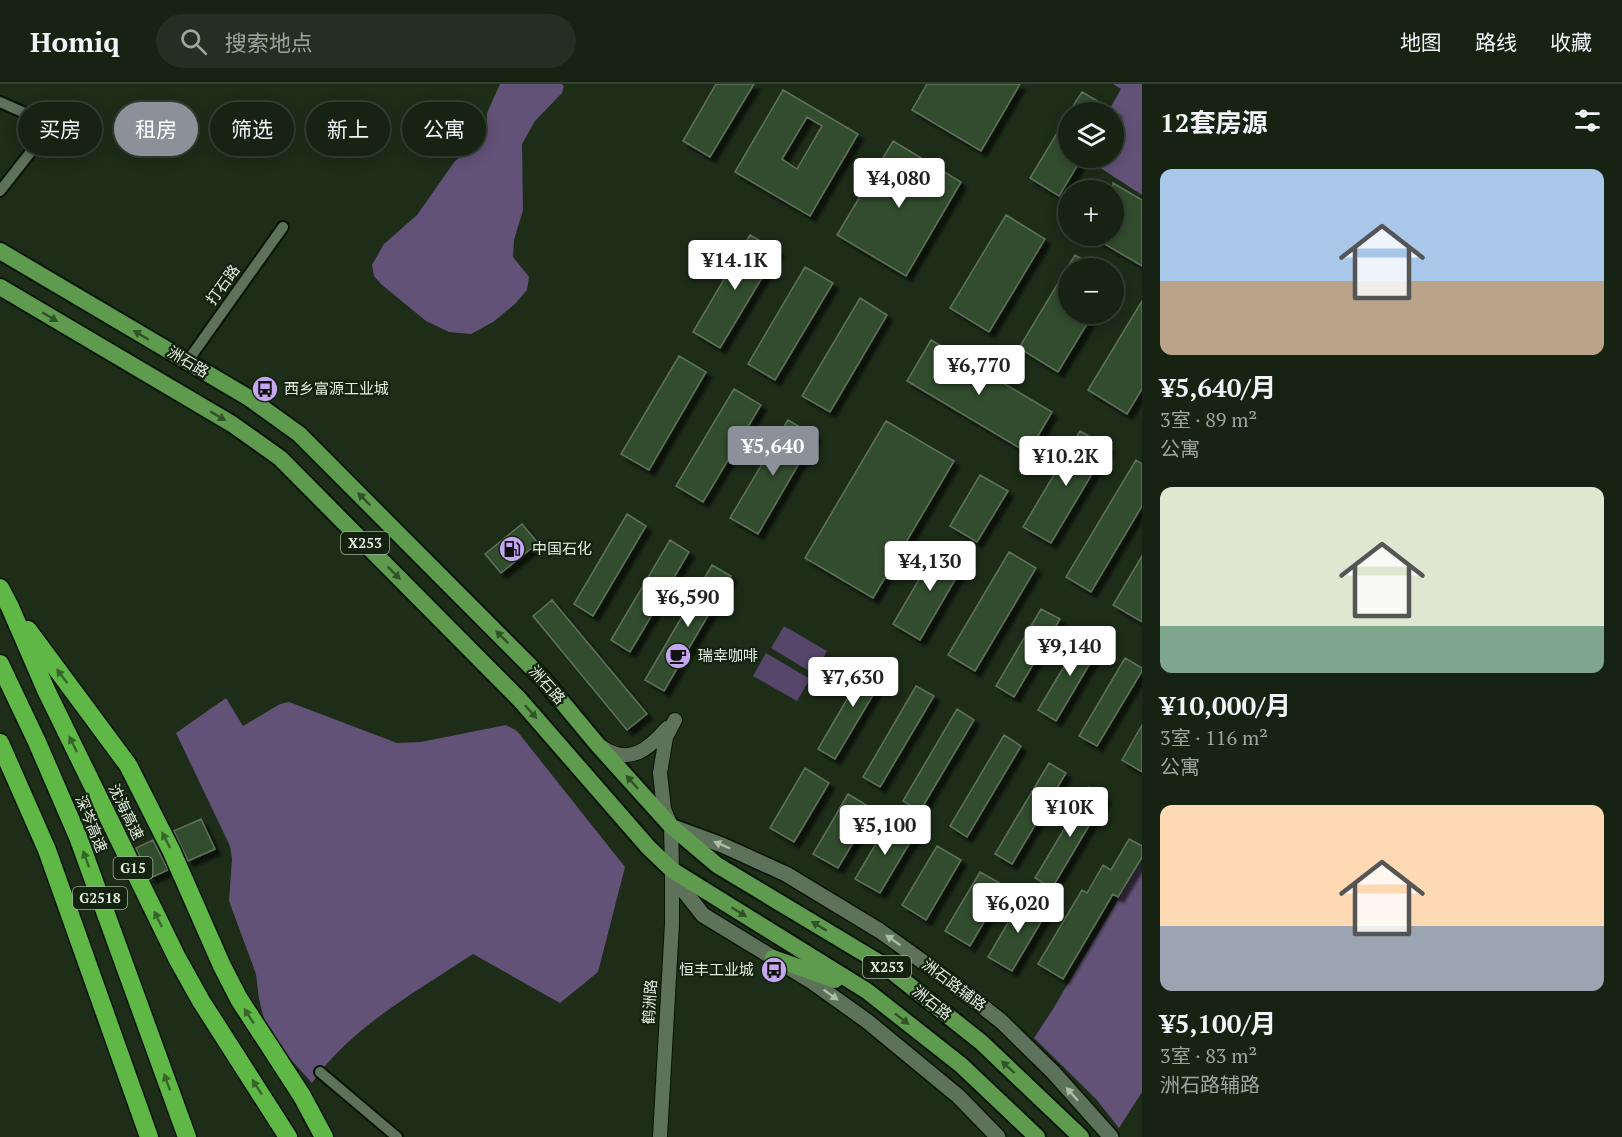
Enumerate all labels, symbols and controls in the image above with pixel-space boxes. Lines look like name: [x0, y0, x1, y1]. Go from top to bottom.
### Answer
search box: [156, 14, 576, 68]
text: Homiq: [30, 23, 120, 60]
icon: search: [177, 25, 210, 58]
text: 搜索地点: [225, 28, 313, 57]
text: 地图: [1400, 28, 1442, 56]
text: 路线: [1475, 28, 1517, 56]
text: 收藏: [1550, 28, 1592, 56]
chip: 买房: [18, 102, 102, 156]
chip: 租房: [114, 102, 198, 156]
chip: 筛选: [210, 102, 294, 156]
chip: 新上: [306, 102, 390, 156]
chip: 公寓: [402, 102, 486, 156]
map controls: [1058, 102, 1124, 324]
button: layers: [1058, 102, 1124, 168]
icon: filters: [1571, 104, 1604, 137]
text: 12套房源: [1160, 105, 1267, 139]
pin: ¥4,080: [850, 158, 948, 209]
text: ¥4,080: [868, 164, 930, 191]
button: +: [1058, 180, 1124, 246]
icon: home: [1328, 208, 1436, 316]
pin: ¥14.1K: [686, 240, 784, 291]
text: ¥14.1K: [702, 246, 768, 273]
button: −: [1058, 258, 1124, 324]
street label: 打石路: [201, 260, 244, 308]
one-way arrow: [42, 312, 59, 322]
one-way arrow: [133, 329, 149, 340]
street label: 洲石路: [164, 341, 213, 381]
pin: ¥6,770: [930, 345, 1028, 396]
text: ¥6,770: [948, 351, 1010, 378]
text: ¥5,640/月: [1160, 370, 1276, 404]
bus stop icon: 西乡富源工业城: [250, 374, 280, 404]
place label: 西乡富源工业城: [284, 378, 389, 398]
text: 3室 · 89 m²: [1160, 406, 1257, 433]
one-way arrow: [210, 411, 226, 422]
pin: ¥5,640: [724, 426, 822, 477]
text: ¥5,640: [742, 432, 804, 459]
text: 公寓: [1160, 435, 1200, 462]
pin: ¥10.2K: [1017, 436, 1115, 487]
text: ¥10.2K: [1033, 442, 1099, 469]
one-way arrow: [358, 492, 372, 506]
icon: home: [1328, 526, 1436, 634]
road number: X253: [341, 532, 389, 554]
fuel station icon: 中国石化: [497, 534, 527, 564]
place label: 中国石化: [532, 538, 592, 558]
pin: ¥4,130: [881, 541, 979, 592]
text: ¥4,130: [899, 547, 961, 574]
one-way arrow: [387, 566, 401, 580]
pin: ¥6,590: [639, 577, 737, 628]
text: ¥6,590: [657, 583, 719, 610]
pin: ¥9,140: [1021, 626, 1119, 677]
one-way arrow: [495, 631, 509, 645]
text: ¥9,140: [1039, 632, 1101, 659]
cafe icon: 瑞幸咖啡: [663, 641, 693, 671]
place label: 瑞幸咖啡: [698, 645, 758, 665]
pin: ¥7,630: [804, 657, 902, 708]
street label: 洲石路: [525, 661, 570, 708]
text: ¥7,630: [822, 663, 884, 690]
one-way arrow: [56, 668, 68, 684]
text: ¥10,000/月: [1160, 688, 1291, 722]
one-way arrow: [524, 704, 537, 719]
text: 3室 · 116 m²: [1160, 724, 1268, 751]
one-way arrow: [68, 736, 77, 753]
text: 公寓: [1160, 753, 1200, 780]
one-way arrow: [626, 775, 639, 790]
street label: 沈海高速: [105, 780, 149, 843]
pin: ¥10K: [1034, 787, 1106, 838]
street label: 深岑高速: [71, 792, 112, 855]
text: ¥10K: [1046, 793, 1094, 820]
pin: ¥5,100: [836, 805, 934, 856]
text: ¥5,100: [854, 811, 916, 838]
one-way arrow: [161, 831, 171, 848]
one-way arrow: [713, 840, 731, 850]
icon: home: [1328, 844, 1436, 952]
one-way arrow: [80, 850, 90, 868]
road number: G15: [114, 857, 152, 879]
pin: ¥6,020: [969, 883, 1067, 934]
road number: G2518: [73, 887, 127, 909]
text: ¥6,020: [987, 889, 1049, 916]
one-way arrow: [731, 907, 747, 918]
one-way arrow: [154, 911, 163, 928]
one-way arrow: [811, 920, 827, 931]
one-way arrow: [885, 934, 901, 946]
bus stop icon: 恒丰工业城: [759, 955, 789, 985]
street label: 洲石路辅路: [919, 955, 989, 1015]
road number: X253: [863, 956, 911, 978]
place label: 恒丰工业城: [679, 959, 754, 979]
street label: 鹤洲路: [637, 979, 661, 1025]
street label: 洲石路: [909, 982, 955, 1024]
one-way arrow: [822, 989, 838, 1001]
text: ¥5,100/月: [1160, 1006, 1276, 1040]
one-way arrow: [244, 1008, 255, 1024]
one-way arrow: [895, 1012, 910, 1024]
text: 3室 · 83 m²: [1160, 1042, 1257, 1069]
one-way arrow: [1002, 1061, 1016, 1075]
text: 洲石路辅路: [1160, 1071, 1260, 1098]
one-way arrow: [162, 1073, 172, 1091]
one-way arrow: [252, 1079, 263, 1095]
one-way arrow: [1065, 1086, 1079, 1101]

